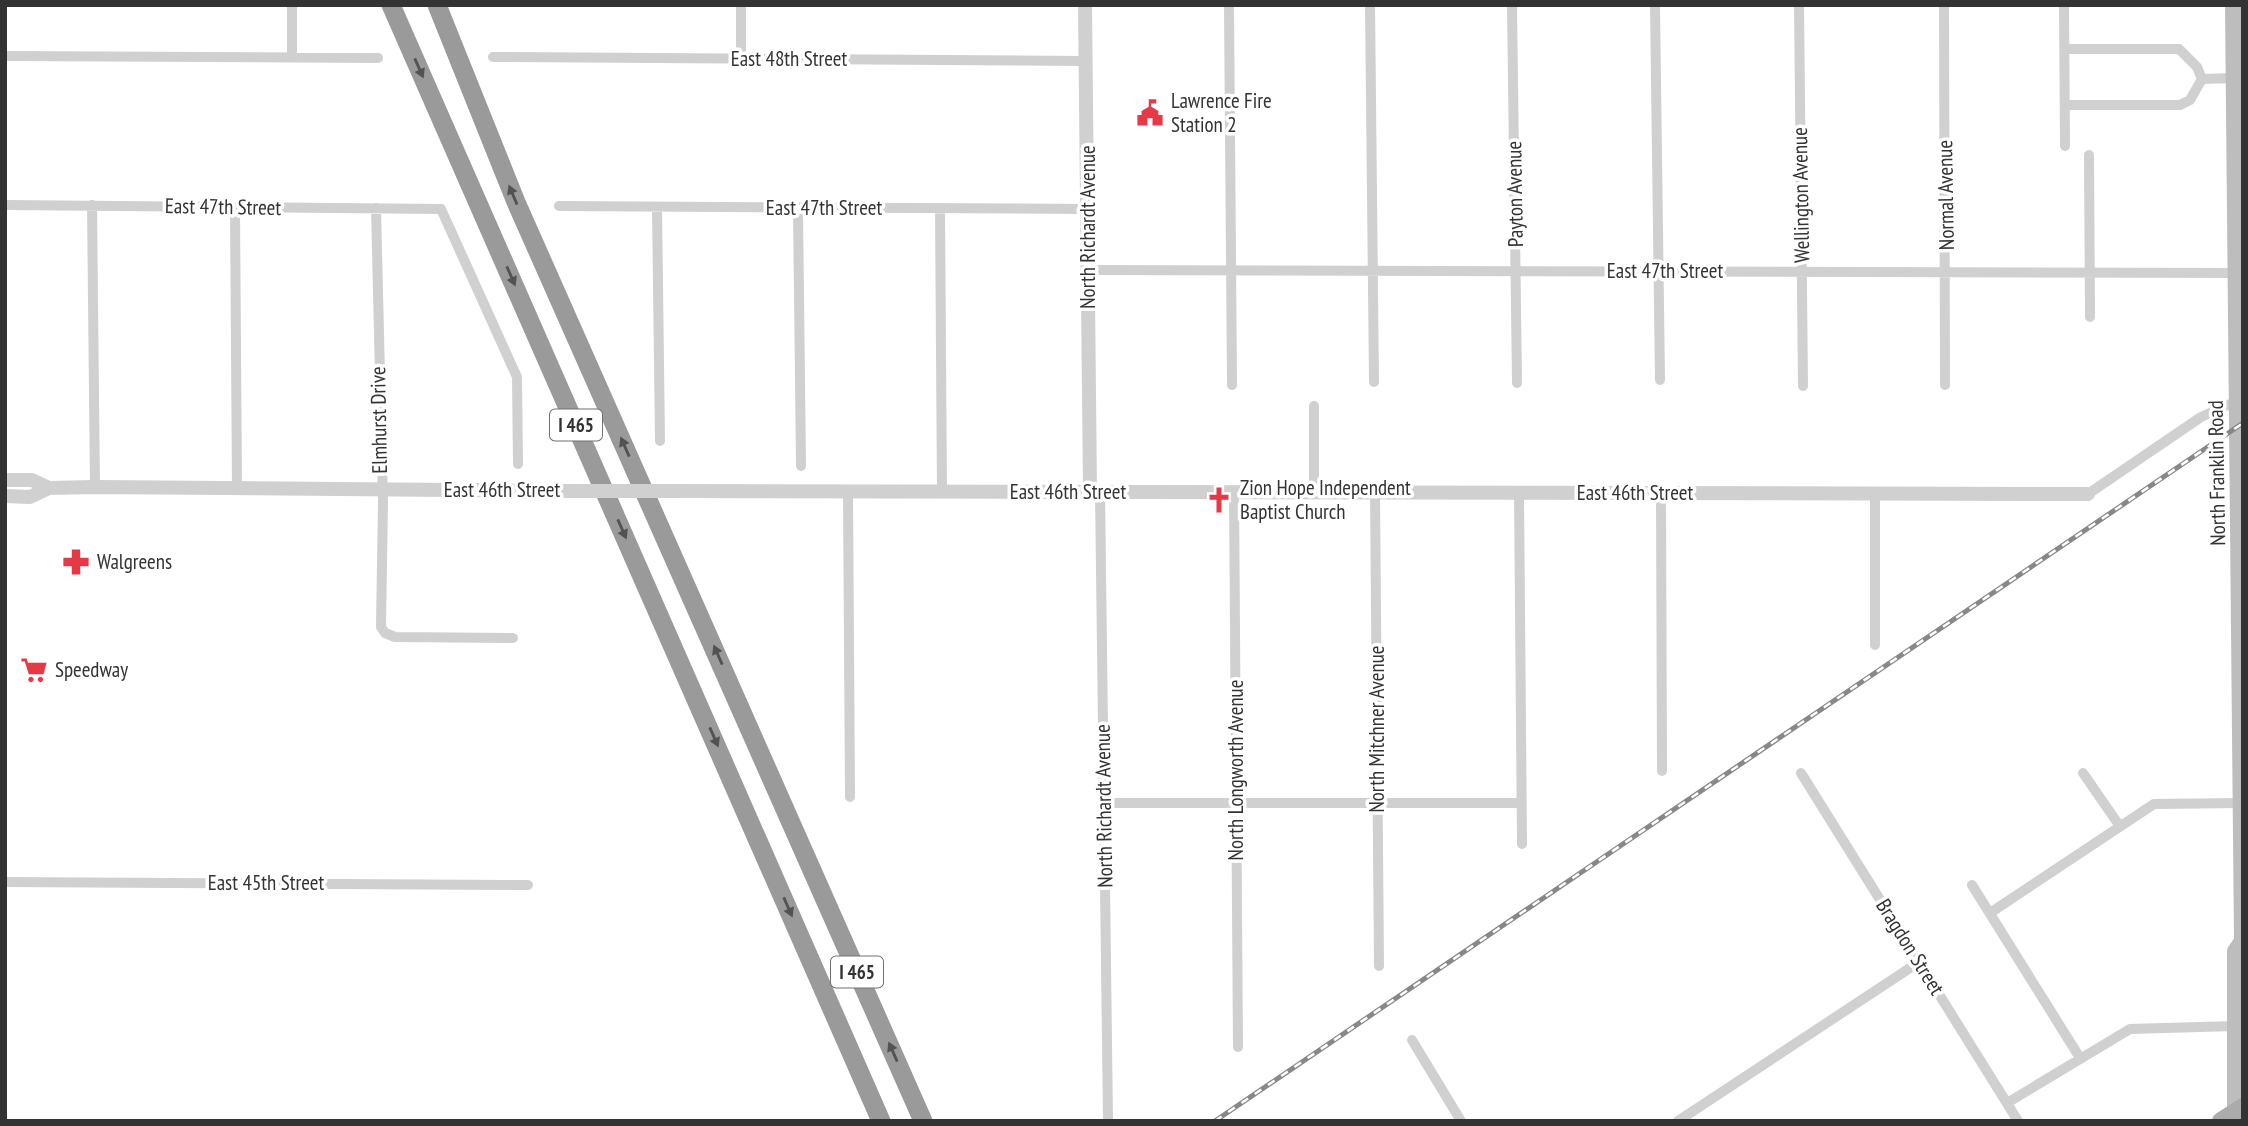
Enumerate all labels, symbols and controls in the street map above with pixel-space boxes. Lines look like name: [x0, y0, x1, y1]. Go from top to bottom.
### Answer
street label: East 48th Street: [731, 45, 848, 72]
one-way arrow: [414, 57, 425, 78]
place label: Lawrence Fire Station 2: [1171, 87, 1272, 138]
public building icon: Lawrence Fire Station 2: [1135, 98, 1165, 128]
street label: Wellington Avenue: [1786, 127, 1815, 263]
street label: Normal Avenue: [1931, 140, 1960, 250]
street label: Payton Avenue: [1500, 141, 1529, 247]
street label: North Richardt Avenue: [1074, 145, 1101, 309]
one-way arrow: [507, 184, 518, 205]
street label: East 47th Street: [165, 192, 282, 221]
street label: East 47th Street: [766, 194, 882, 221]
street label: East 47th Street: [1607, 257, 1723, 284]
one-way arrow: [505, 266, 517, 286]
street label: Elmhurst Drive: [364, 366, 393, 474]
street label: North Franklin Road: [2202, 400, 2231, 546]
road number: I 465: [550, 410, 602, 440]
one-way arrow: [619, 437, 631, 457]
place label: Zion Hope Independent Baptist Church: [1240, 474, 1411, 525]
street label: East 46th Street: [444, 476, 561, 503]
street label: East 46th Street: [1010, 478, 1127, 505]
street label: East 46th Street: [1577, 479, 1694, 506]
church icon: Zion Hope Independent Baptist Church: [1204, 485, 1234, 515]
one-way arrow: [616, 519, 628, 539]
pharmacy icon: Walgreens: [61, 547, 91, 577]
place label: Walgreens: [97, 548, 172, 575]
one-way arrow: [712, 645, 724, 665]
street label: North Mitchner Avenue: [1363, 646, 1390, 813]
supermarket icon: Speedway: [19, 655, 49, 685]
place label: Speedway: [55, 656, 128, 683]
street label: North Longworth Avenue: [1222, 680, 1249, 860]
street label: North Richardt Avenue: [1089, 724, 1118, 888]
one-way arrow: [708, 727, 720, 747]
street label: East 45th Street: [208, 869, 325, 896]
street label: Bragdon Street: [1870, 894, 1951, 1000]
one-way arrow: [782, 897, 794, 917]
road number: I 465: [831, 956, 883, 988]
one-way arrow: [887, 1042, 898, 1063]

